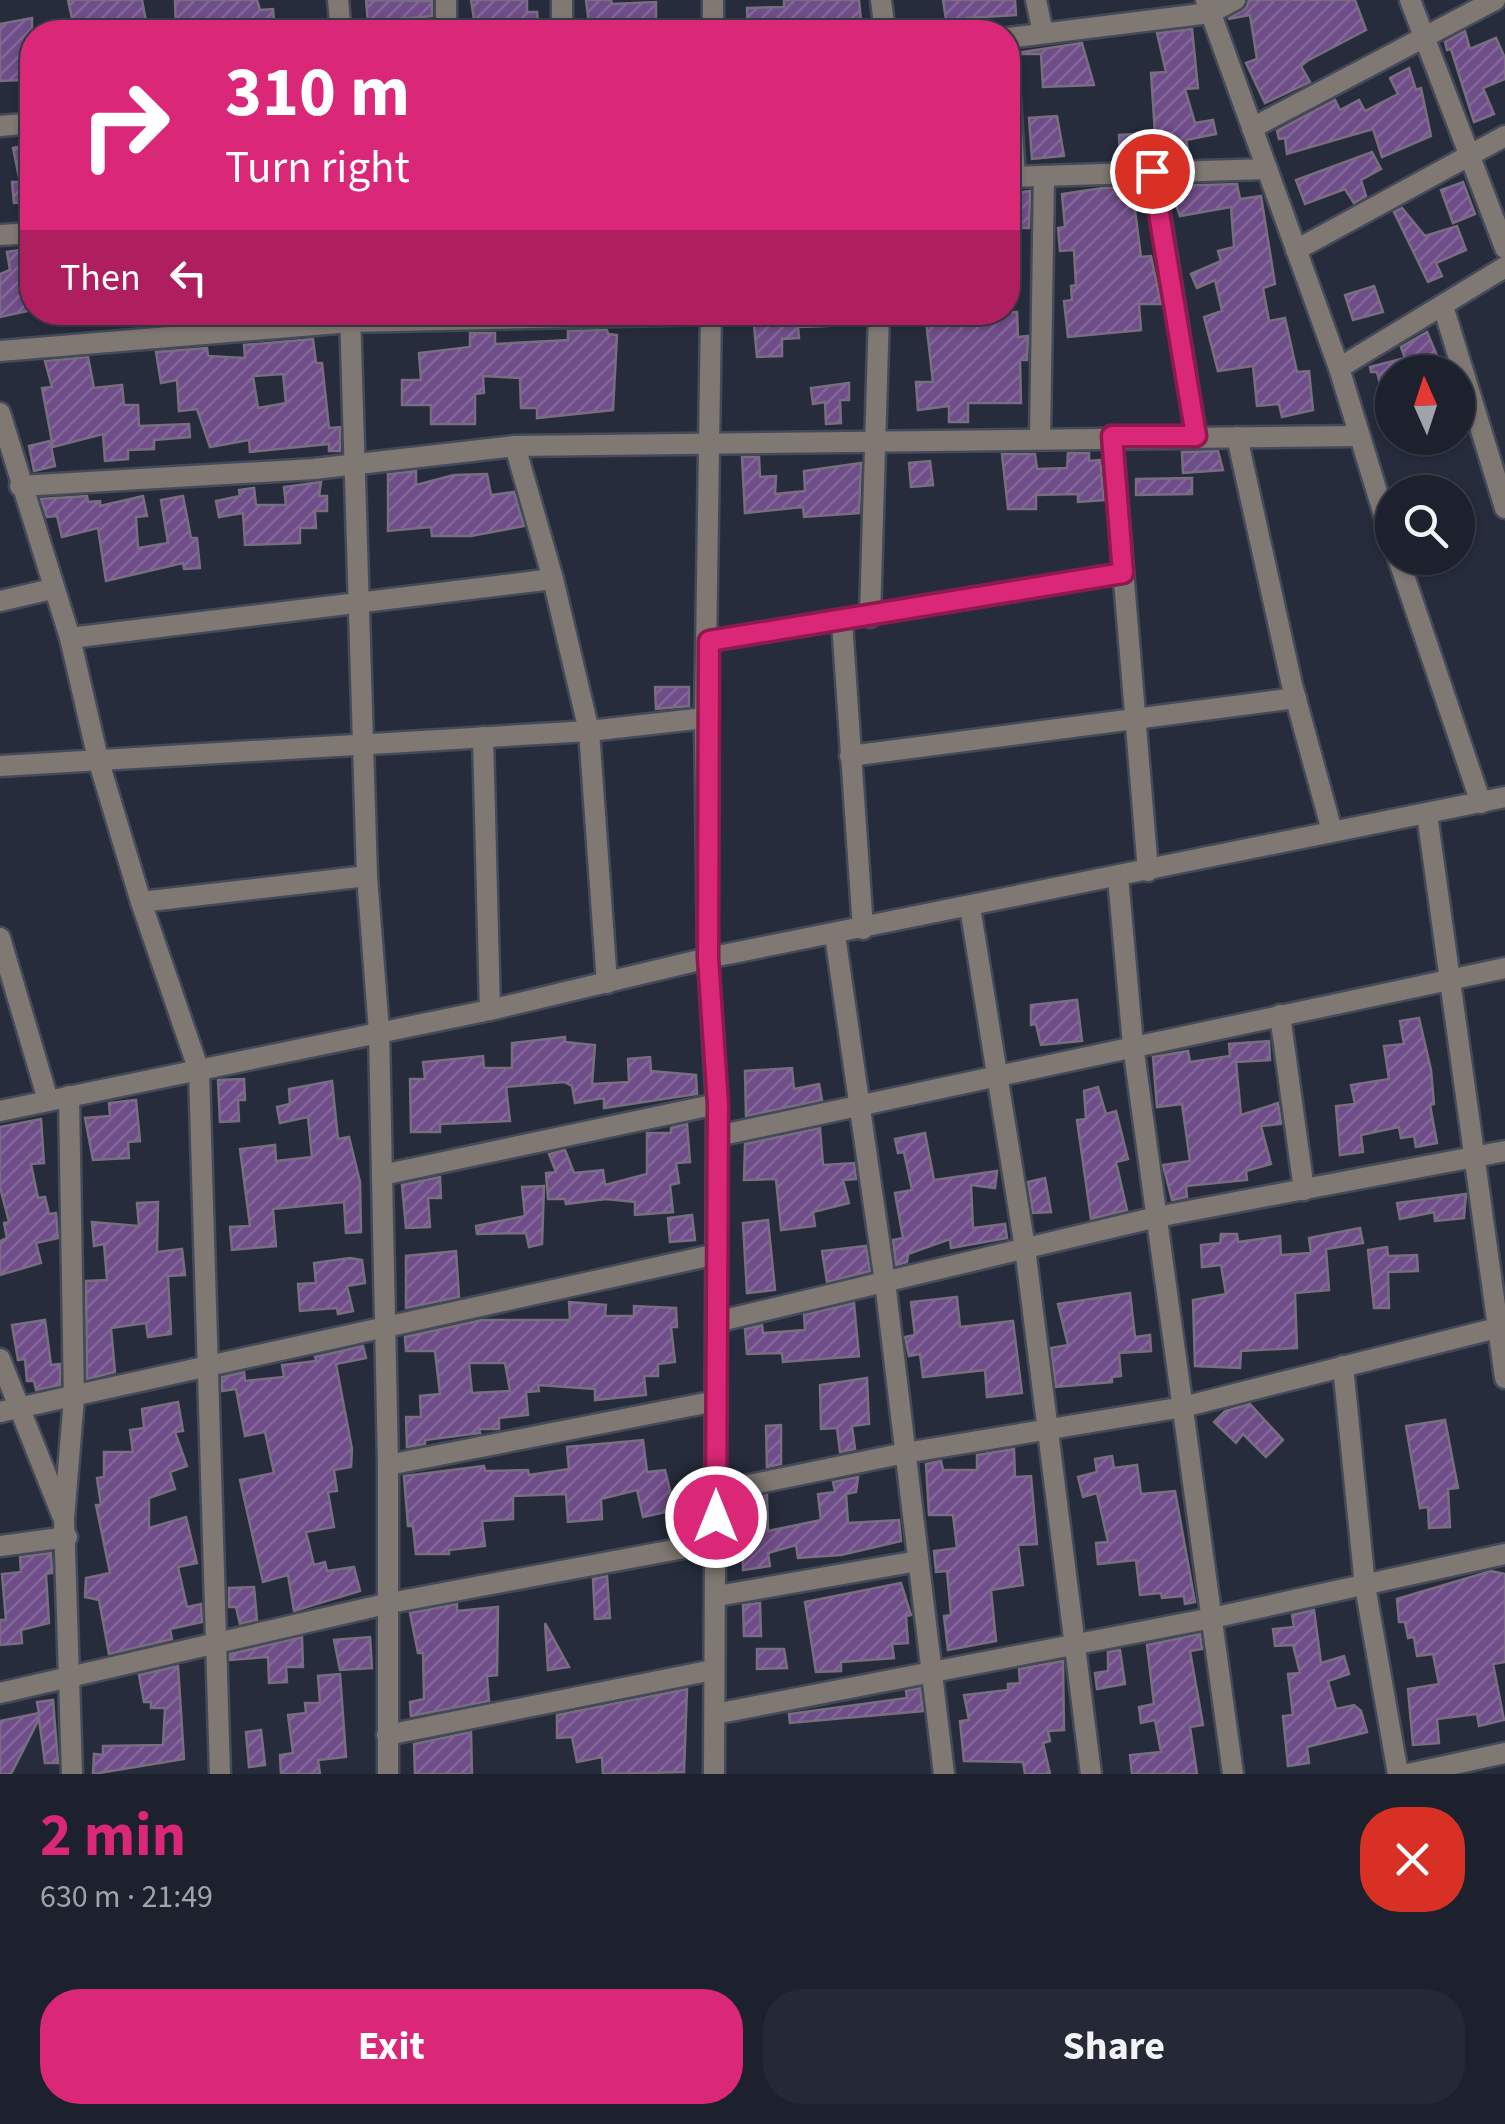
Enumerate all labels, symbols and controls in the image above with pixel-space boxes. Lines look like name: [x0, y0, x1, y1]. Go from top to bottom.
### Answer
text: 310 m: [225, 43, 410, 143]
icon: right: [60, 60, 190, 190]
pin: [1110, 129, 1195, 214]
text: Turn right: [225, 136, 410, 200]
icon: arrive: [1125, 144, 1180, 199]
icon: left: [161, 250, 216, 305]
text: Then: [60, 251, 141, 305]
north arrow: [1375, 355, 1475, 455]
map controls: [1375, 355, 1475, 575]
button: search: [1375, 475, 1475, 575]
position arrow: [664, 1465, 768, 1569]
text: 2 min: [40, 1794, 186, 1879]
button: close: [1360, 1807, 1465, 1912]
text: 630 m · 21:49: [40, 1874, 213, 1920]
button: Exit: [40, 1989, 743, 2104]
button: Share: [763, 1989, 1465, 2104]

